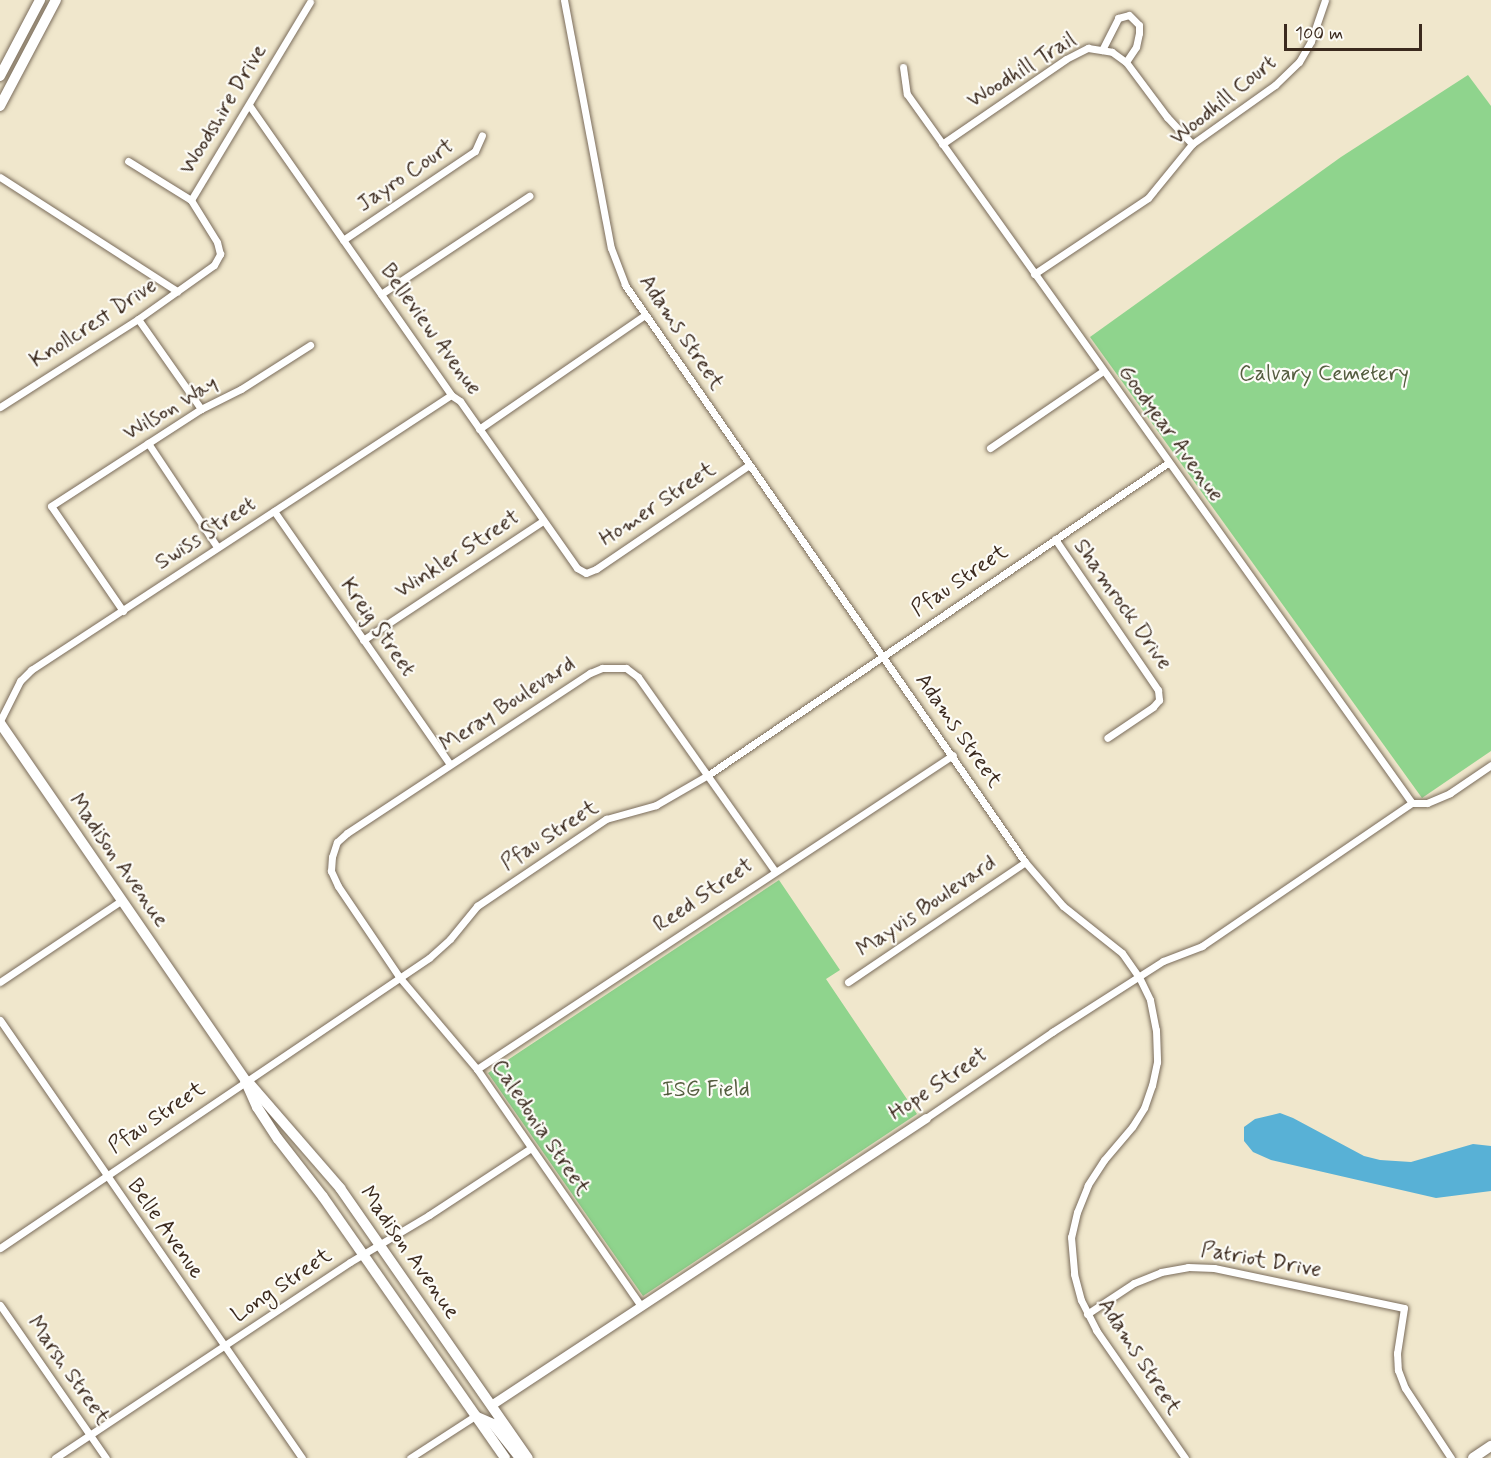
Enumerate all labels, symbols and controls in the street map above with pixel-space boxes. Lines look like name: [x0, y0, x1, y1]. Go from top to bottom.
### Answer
scale bar: [1287, 12, 1425, 50]
text: 100 m: [1295, 22, 1343, 46]
street label: Woodhill Trail: [964, 28, 1080, 114]
street label: Woodshire Drive: [175, 41, 273, 179]
street label: Woodhill Court: [1164, 49, 1284, 153]
street label: Jayro Court: [352, 134, 460, 218]
street label: Belleview Avenue: [372, 257, 488, 403]
street label: Adams Street: [633, 270, 729, 396]
street label: Knollcrest Drive: [26, 273, 162, 375]
street label: Goodyear Avenue: [1112, 362, 1228, 506]
park label: Calvary Cemetery: [1236, 362, 1412, 388]
street label: Wilson Way: [118, 370, 224, 448]
street label: Homer Street: [595, 457, 721, 553]
street label: Swiss Street: [149, 491, 263, 577]
street label: Winkler Street: [391, 505, 525, 605]
street label: Shamrock Drive: [1068, 535, 1176, 675]
street label: Pfau Street: [907, 539, 1013, 623]
street label: Kreig Street: [332, 572, 422, 684]
street label: Meray Boulevard: [437, 652, 579, 758]
street label: Adams Street: [909, 669, 1007, 793]
street label: Madison Avenue: [64, 792, 172, 930]
street label: Pfau Street: [496, 795, 604, 877]
street label: Mayvis Boulevard: [853, 851, 1001, 963]
street label: Reed Street: [650, 853, 758, 939]
street label: Hope Street: [885, 1043, 993, 1127]
street label: Caledonia Street: [485, 1055, 595, 1201]
street label: Pfau Street: [104, 1076, 210, 1160]
park label: ISG Field: [662, 1078, 750, 1104]
street label: Belle Avenue: [120, 1172, 210, 1286]
street label: Madison Avenue: [355, 1184, 463, 1322]
street label: Patriot Drive: [1199, 1238, 1323, 1284]
street label: Long Street: [227, 1243, 337, 1329]
street label: Adams Street: [1091, 1294, 1187, 1420]
street label: Marsh Street: [21, 1311, 115, 1431]

